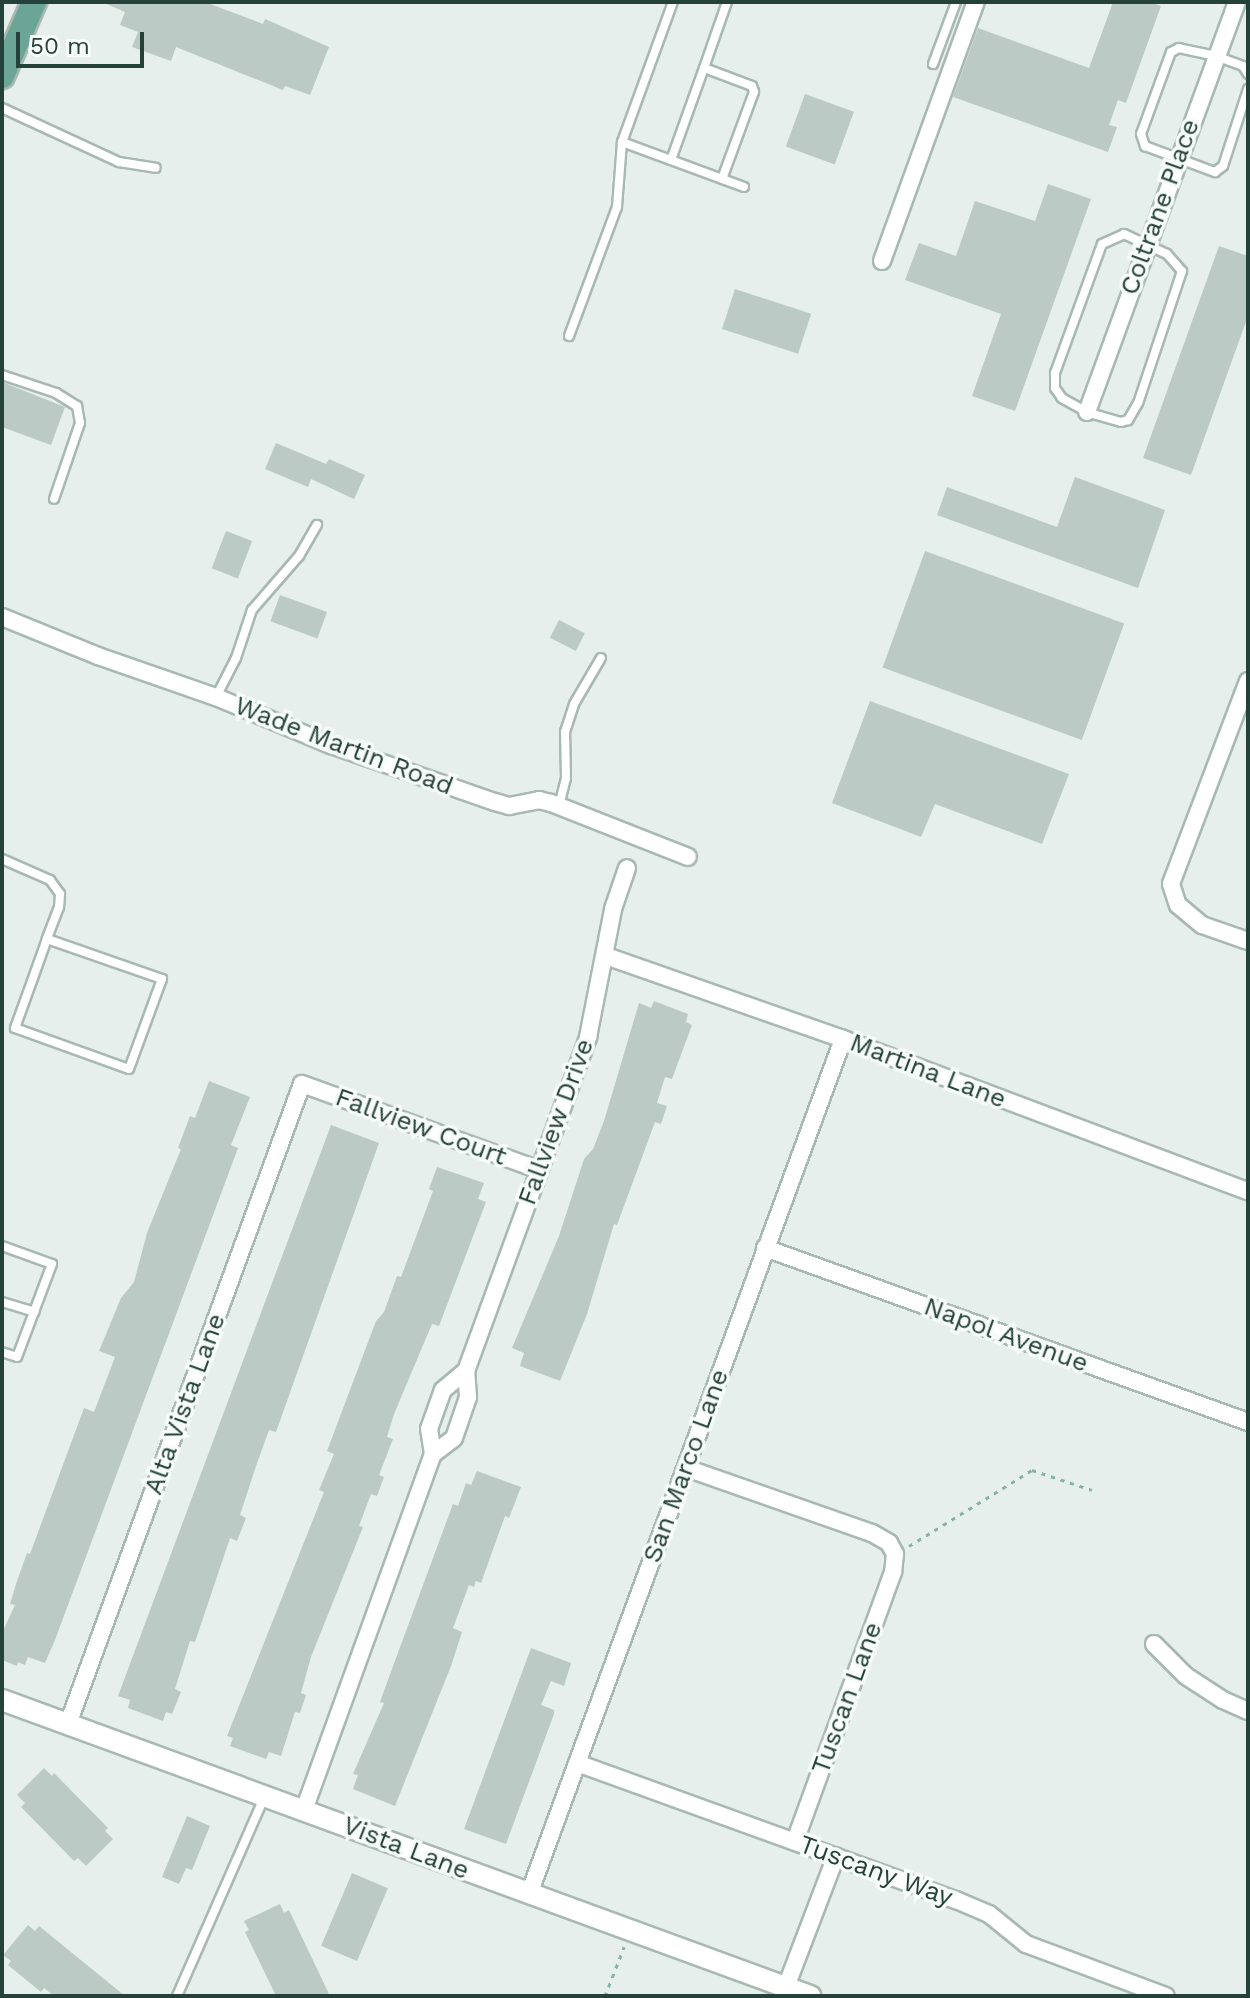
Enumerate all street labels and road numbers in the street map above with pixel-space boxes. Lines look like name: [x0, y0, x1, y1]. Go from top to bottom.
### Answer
street label: Coltrane Place: [1114, 115, 1206, 299]
street label: Wade Martin Road: [230, 690, 458, 802]
street label: Martina Lane: [845, 1027, 1011, 1115]
street label: Fallview Drive: [511, 1034, 601, 1210]
street label: Fallview Court: [331, 1081, 511, 1173]
street label: Napol Avenue: [919, 1291, 1093, 1379]
street label: Alta Vista Lane: [137, 1308, 233, 1500]
street label: San Marco Lane: [637, 1365, 735, 1567]
street label: Tuscan Lane: [805, 1618, 889, 1778]
street label: Vista Lane: [338, 1810, 474, 1886]
street label: Tuscany Way: [794, 1829, 958, 1913]

